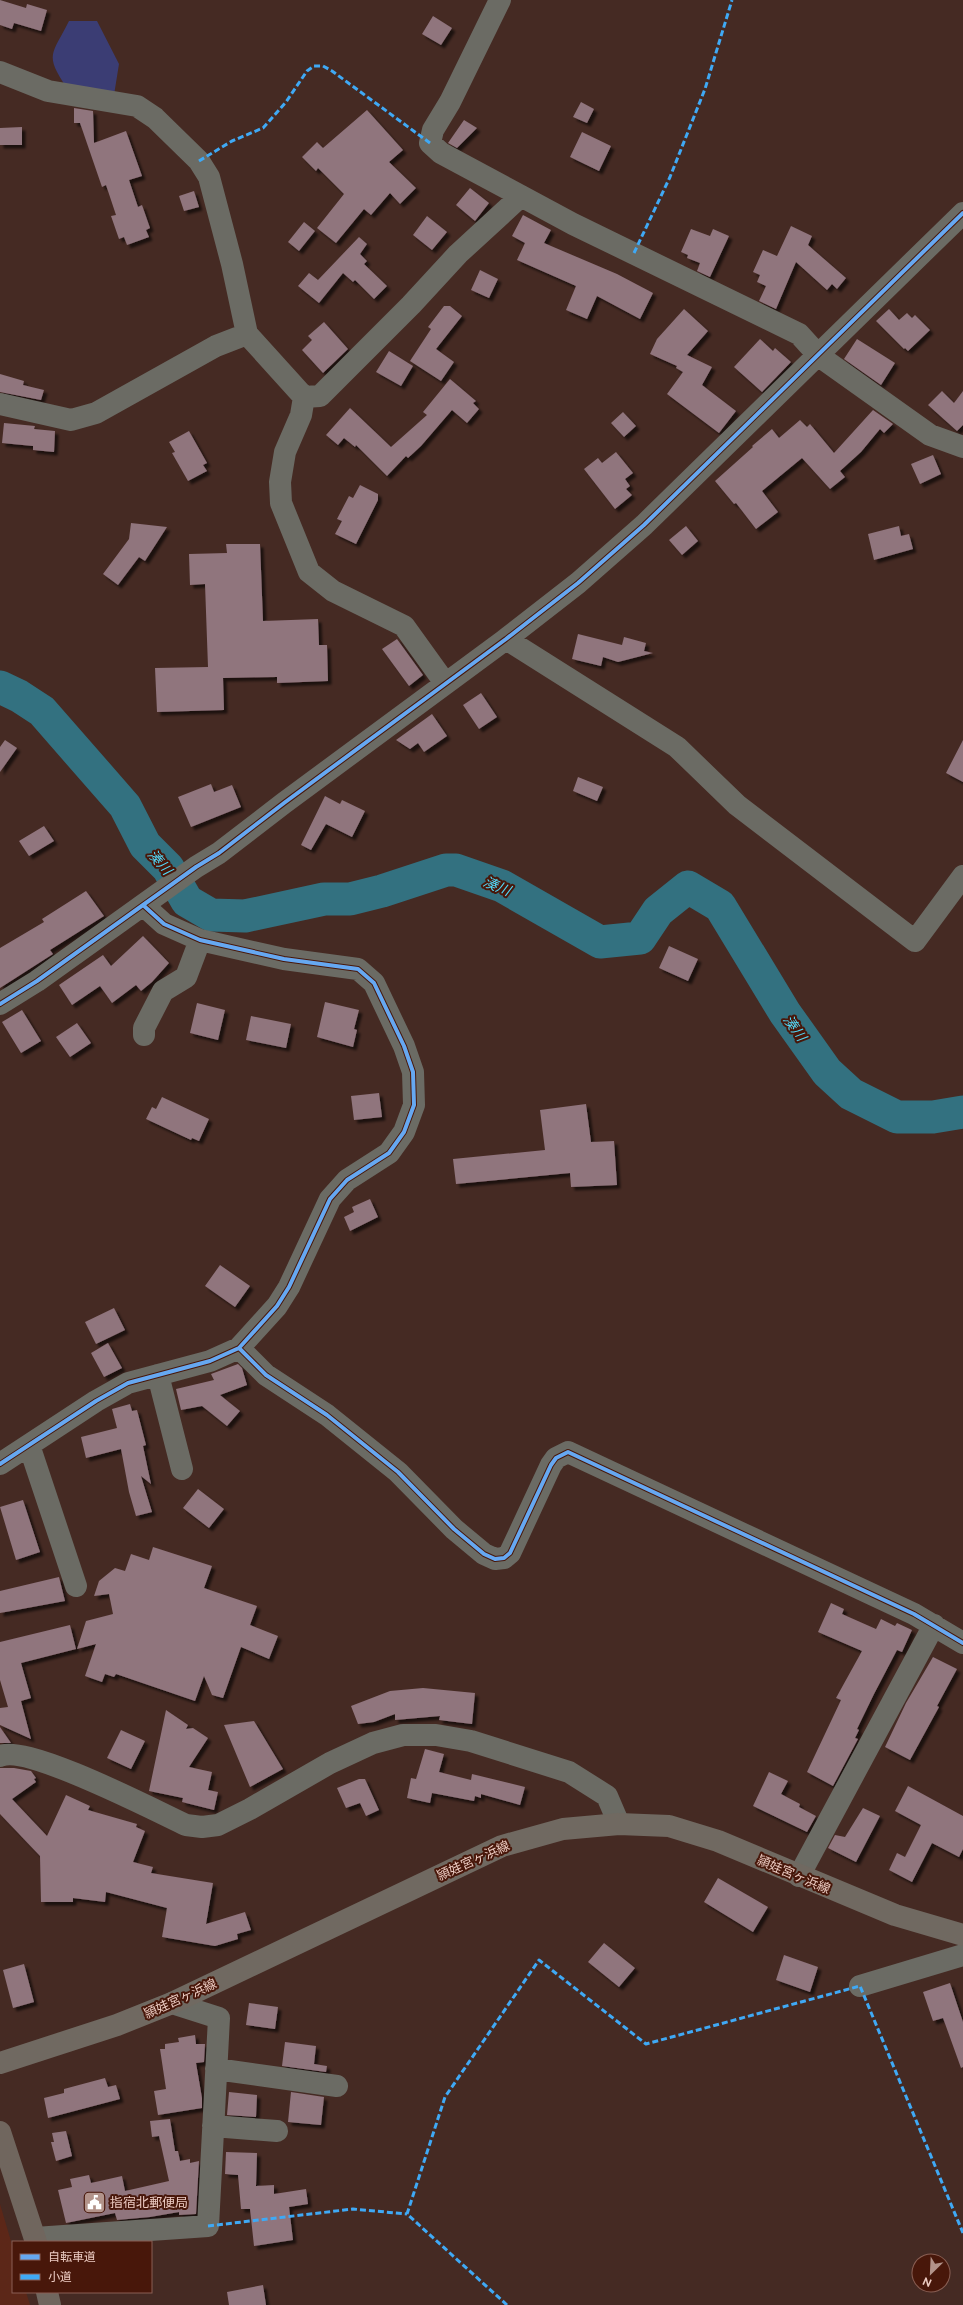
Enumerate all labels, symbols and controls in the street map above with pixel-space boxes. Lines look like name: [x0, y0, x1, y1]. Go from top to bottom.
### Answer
water label: 湊川: [145, 846, 177, 879]
water label: 湊川: [481, 873, 515, 900]
water label: 湊川: [780, 1012, 811, 1046]
street label: 頴娃宮ヶ浜線: [435, 1838, 512, 1883]
street label: 頴娃宮ヶ浜線: [755, 1852, 833, 1897]
street label: 頴娃宮ヶ浜線: [142, 1976, 219, 2021]
public building icon: 指宿北郵便局: [82, 2189, 108, 2215]
place label: 指宿北郵便局: [110, 2195, 188, 2210]
legend: [12, 2241, 152, 2293]
text: 自転車道: [48, 2250, 96, 2264]
north arrow: [911, 2253, 951, 2293]
text: 小道: [48, 2270, 72, 2284]
text: N: [921, 2274, 934, 2289]

